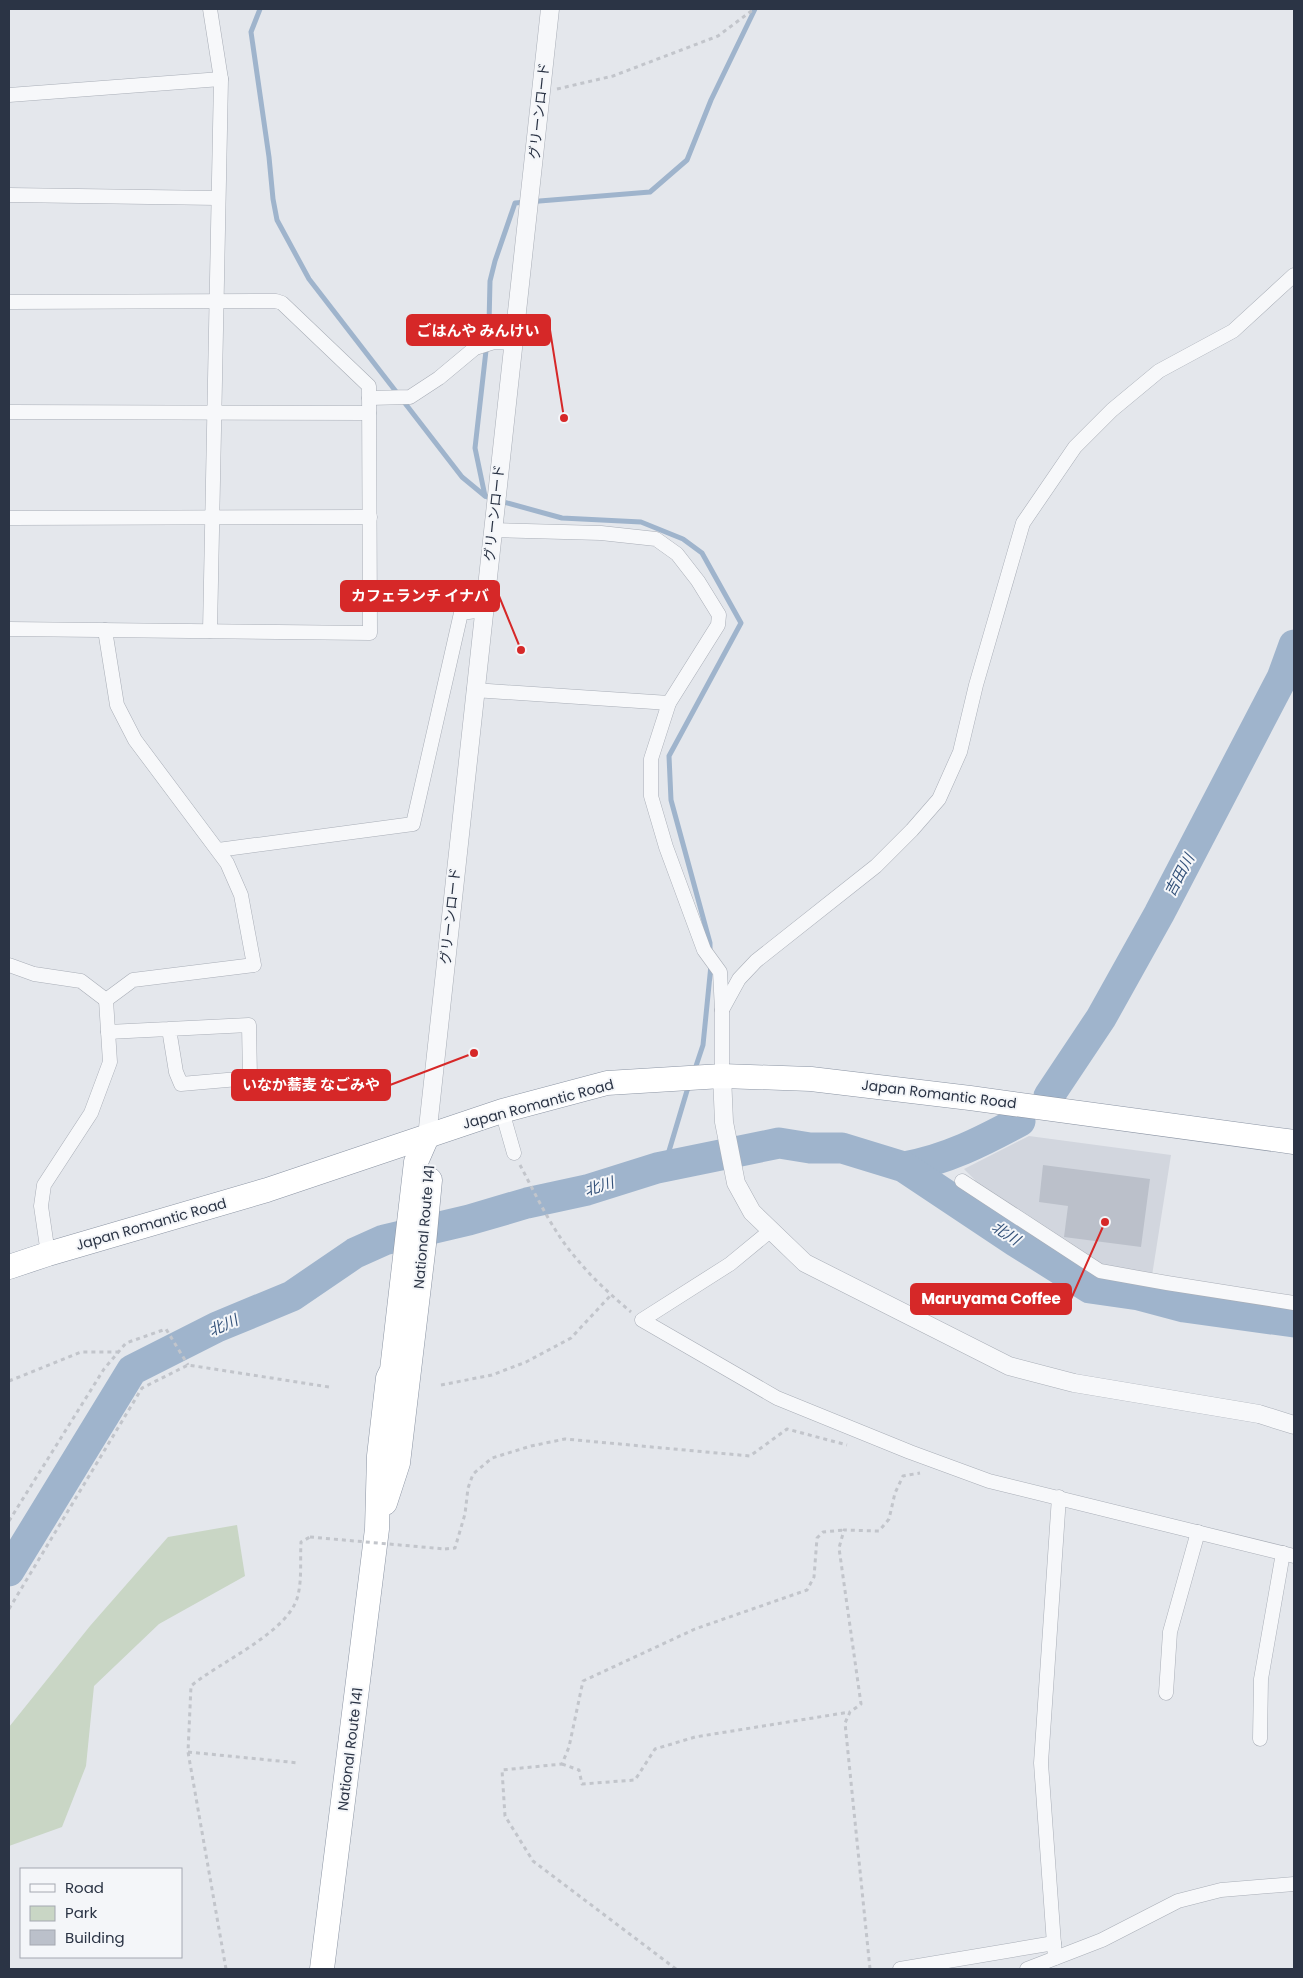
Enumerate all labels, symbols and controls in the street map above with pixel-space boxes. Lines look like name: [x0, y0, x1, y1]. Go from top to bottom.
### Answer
street label: グリーンロード: [524, 62, 554, 160]
callout: ごはんや みんけい: [407, 315, 550, 345]
text: ごはんや みんけい: [416, 320, 540, 341]
street label: グリーンロード: [479, 464, 509, 562]
callout: カフェランチ イナバ: [341, 581, 499, 611]
text: カフェランチ イナバ: [351, 585, 489, 606]
water label: 吉田川: [1159, 848, 1200, 900]
street label: グリーンロード: [435, 867, 465, 965]
callout: いなか蕎麦 なごみや: [232, 1070, 390, 1100]
text: いなか蕎麦 なごみや: [242, 1074, 380, 1095]
street label: Japan Romantic Road: [460, 1074, 616, 1134]
street label: Japan Romantic Road: [860, 1075, 1018, 1113]
street label: National Route 141: [409, 1164, 439, 1290]
water label: 北川: [582, 1171, 618, 1200]
street label: Japan Romantic Road: [73, 1193, 229, 1255]
water label: 北川: [988, 1216, 1026, 1251]
callout: Maruyama Coffee: [911, 1284, 1071, 1314]
text: Maruyama Coffee: [921, 1288, 1061, 1309]
water label: 北川: [205, 1308, 243, 1341]
street label: National Route 141: [333, 1686, 367, 1812]
legend: [20, 1868, 182, 1958]
text: Road: [65, 1877, 104, 1898]
text: Park: [65, 1902, 97, 1923]
text: Building: [65, 1927, 125, 1948]

